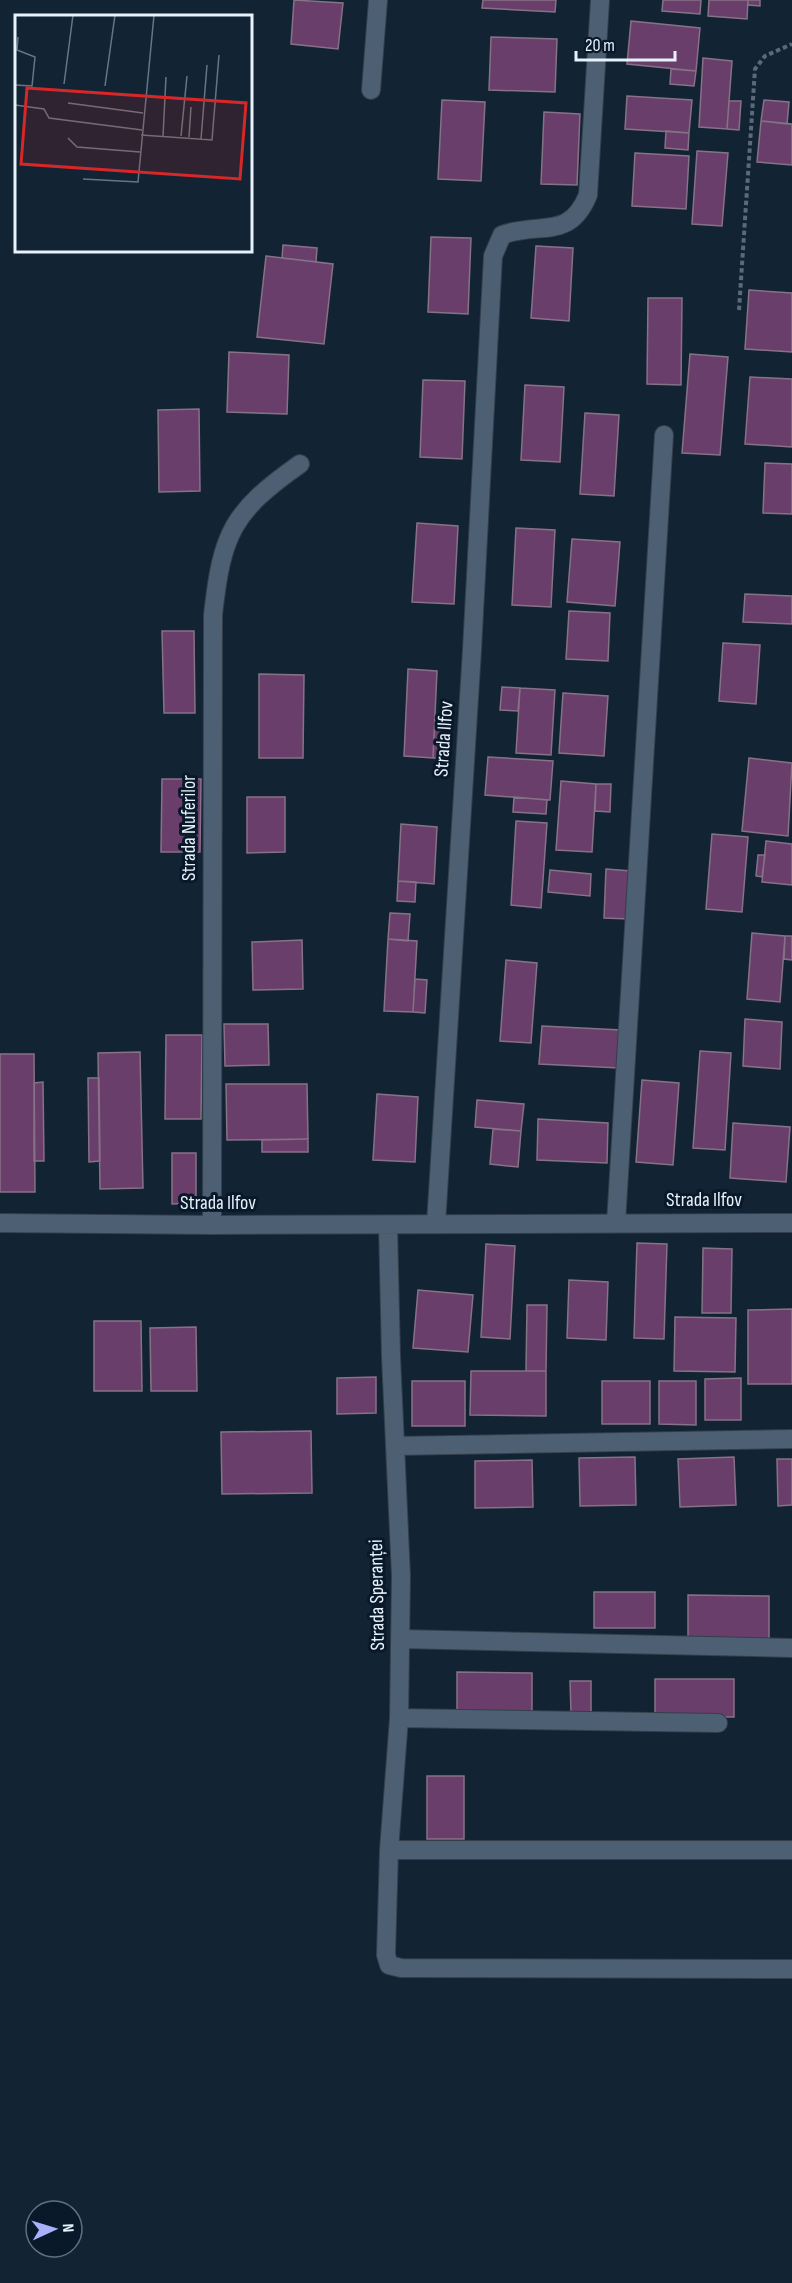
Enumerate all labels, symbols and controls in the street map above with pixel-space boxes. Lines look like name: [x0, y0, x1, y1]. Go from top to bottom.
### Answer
inset map: [15, 15, 252, 252]
scale bar: [576, 24, 675, 62]
text: 20 m: [585, 35, 615, 56]
street label: Strada Ilfov: [429, 700, 459, 778]
street label: Strada Nuferilor: [177, 775, 201, 881]
street label: Strada Ilfov: [666, 1188, 742, 1212]
street label: Strada Ilfov: [180, 1191, 256, 1215]
street label: Strada Speranței: [364, 1539, 390, 1651]
north arrow: [24, 2199, 84, 2259]
text: N: [58, 2223, 77, 2233]

